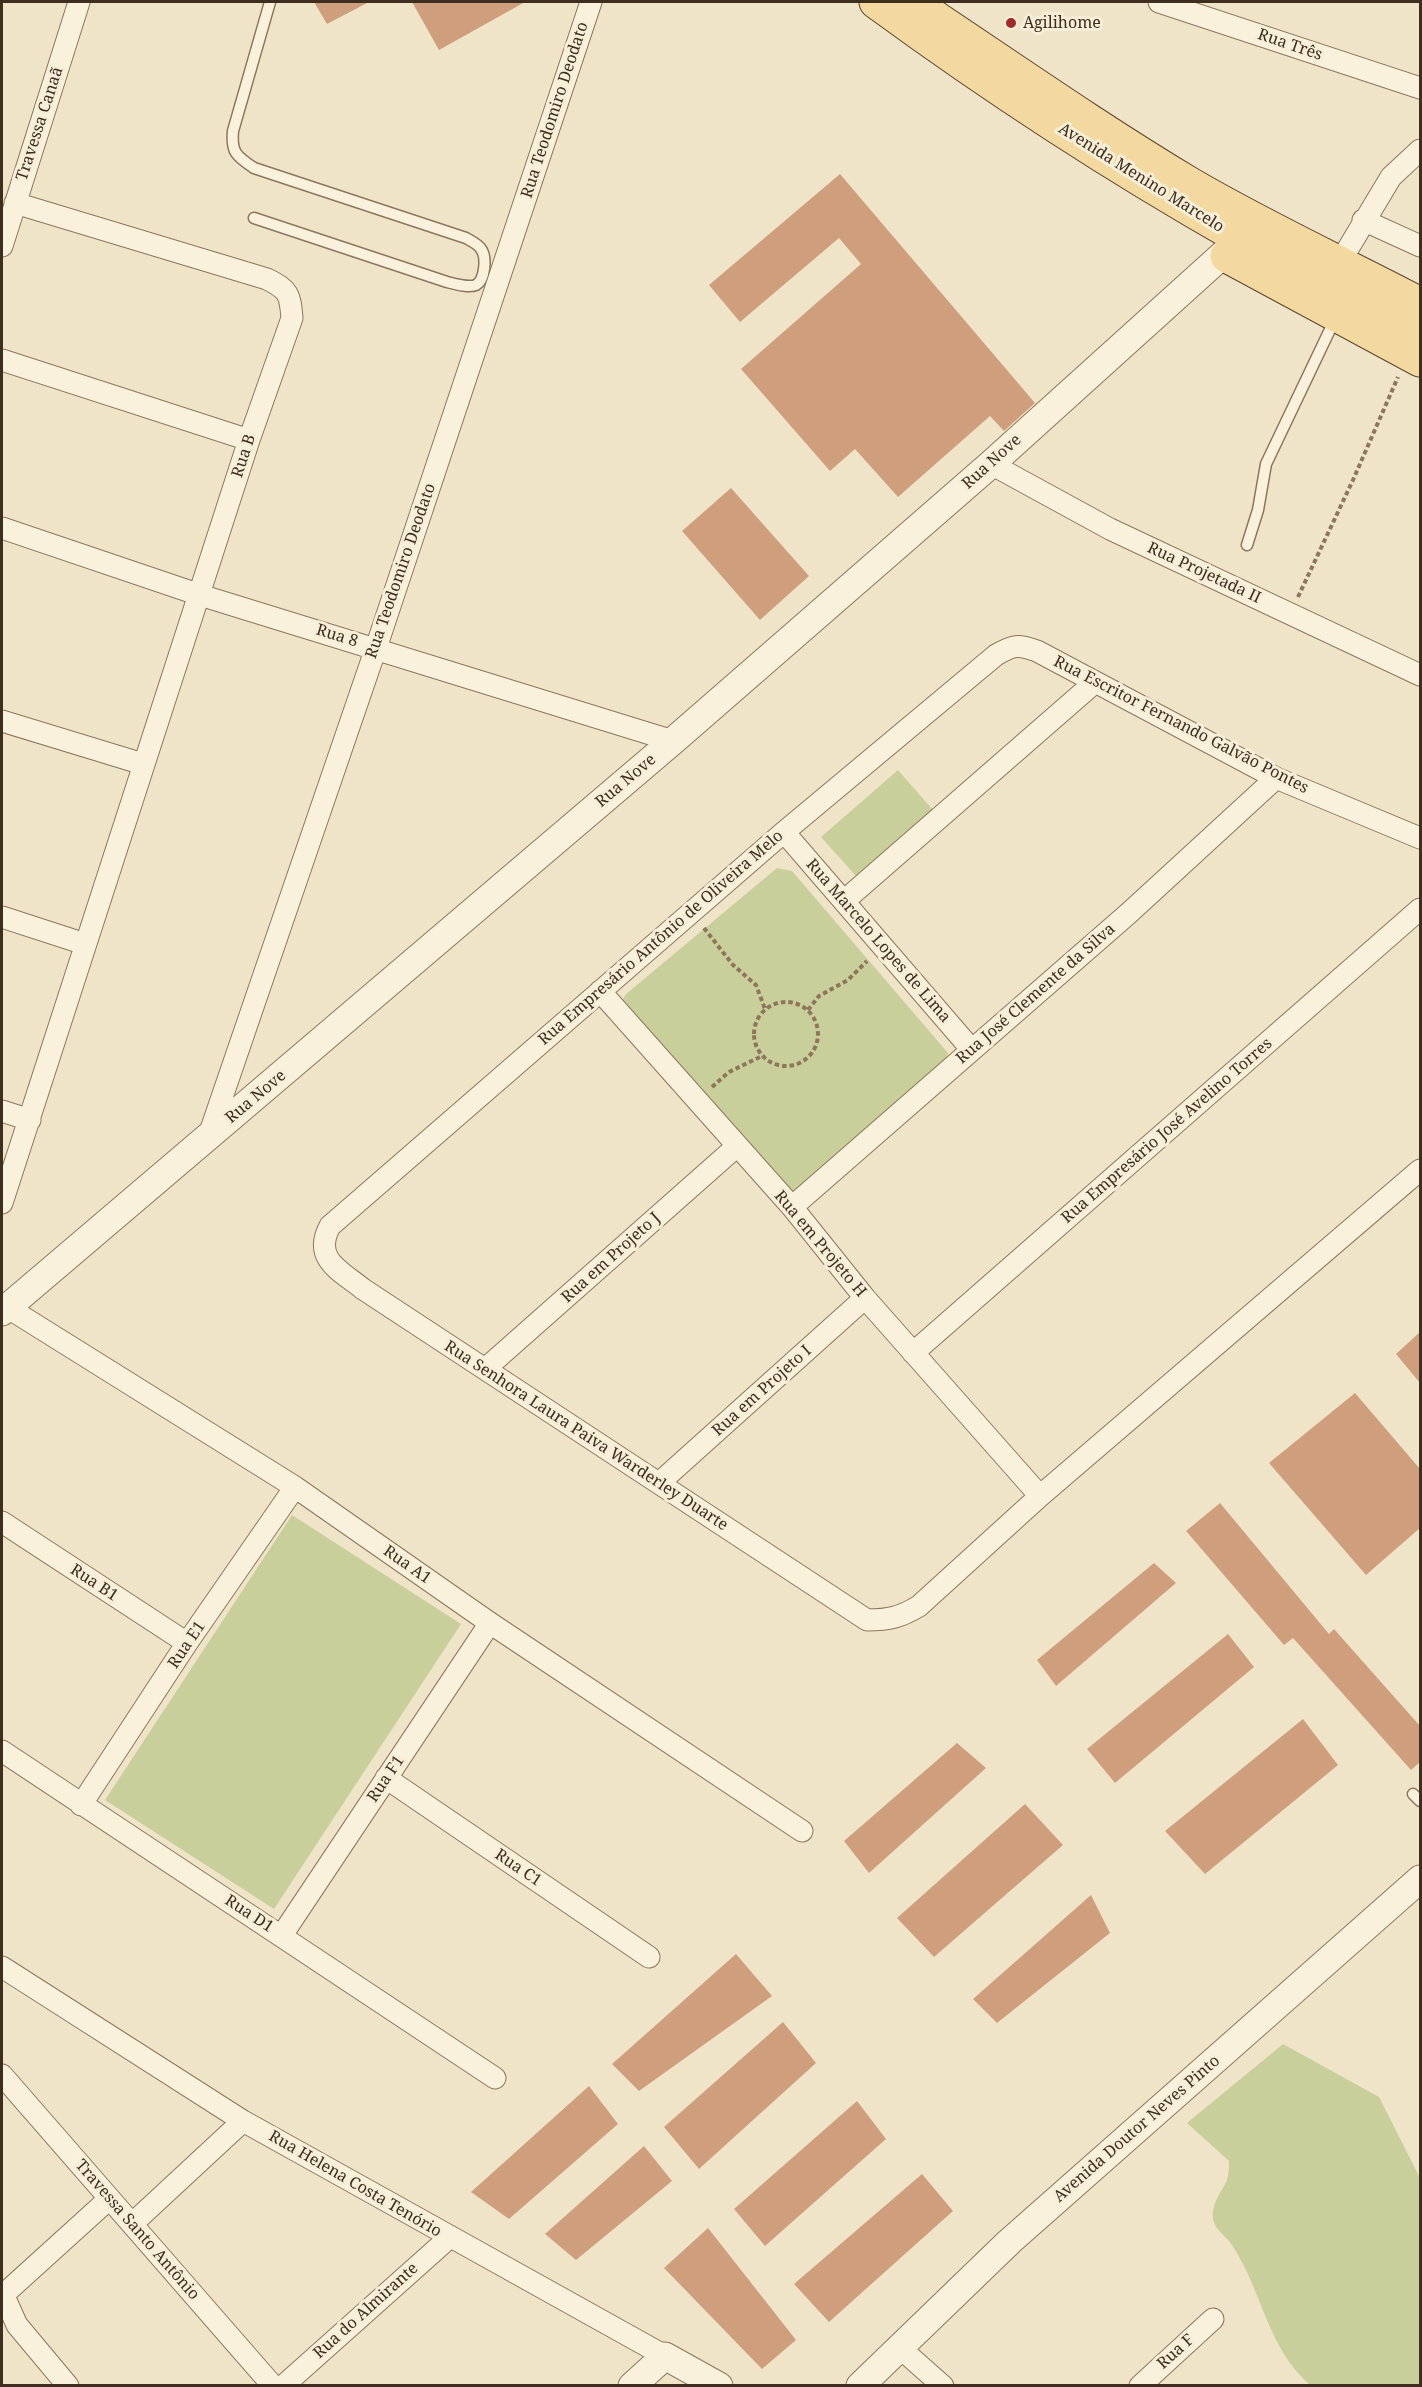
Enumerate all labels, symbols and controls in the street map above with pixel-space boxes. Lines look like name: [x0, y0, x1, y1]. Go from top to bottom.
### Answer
place label: Agilihome: [1023, 13, 1101, 33]
marker: Agilihome: [1004, 16, 1018, 30]
street label: Rua Teodomiro Deodato: [517, 20, 593, 200]
street label: Rua Três: [1255, 25, 1325, 65]
street label: Travessa Canaã: [13, 65, 67, 183]
street label: Avenida Menino Marcelo: [1055, 119, 1227, 237]
street label: Rua Nove: [958, 430, 1026, 494]
street label: Rua B: [228, 432, 260, 480]
street label: Rua Teodomiro Deodato: [362, 481, 440, 661]
street label: Rua Projetada II: [1144, 538, 1264, 608]
street label: Rua 8: [314, 621, 360, 651]
street label: Rua Escritor Fernando Galvão Pontes: [1050, 652, 1312, 798]
street label: Rua Nove: [592, 750, 660, 812]
street label: Rua Empresário Antônio de Oliveira Melo: [535, 826, 787, 1050]
street label: Rua Marcelo Lopes de Lima: [802, 855, 954, 1027]
street label: Rua José Clemente da Silva: [953, 920, 1119, 1068]
street label: Rua Empresário José Avelino Torres: [1058, 1034, 1276, 1228]
street label: Rua Nove: [222, 1066, 290, 1128]
street label: Rua em Projeto H: [770, 1187, 870, 1301]
street label: Rua em Projeto J: [558, 1209, 664, 1307]
street label: Rua Senhora Laura Paiva Warderley Duarte: [441, 1337, 731, 1535]
street label: Rua em Projeto I: [709, 1342, 815, 1440]
street label: Rua A1: [379, 1542, 435, 1588]
street label: Rua B1: [66, 1560, 122, 1606]
street label: Rua E1: [164, 1618, 210, 1672]
street label: Rua F1: [363, 1752, 409, 1806]
street label: Rua C1: [491, 1845, 545, 1891]
street label: Rua D1: [221, 1891, 277, 1937]
street label: Avenida Doutor Neves Pinto: [1050, 2052, 1224, 2206]
street label: Rua Helena Costa Tenório: [265, 2127, 445, 2241]
street label: Travessa Santo Antônio: [71, 2156, 203, 2304]
street label: Rua do Almirante: [310, 2259, 422, 2363]
street label: Rua F: [1154, 2330, 1198, 2374]

